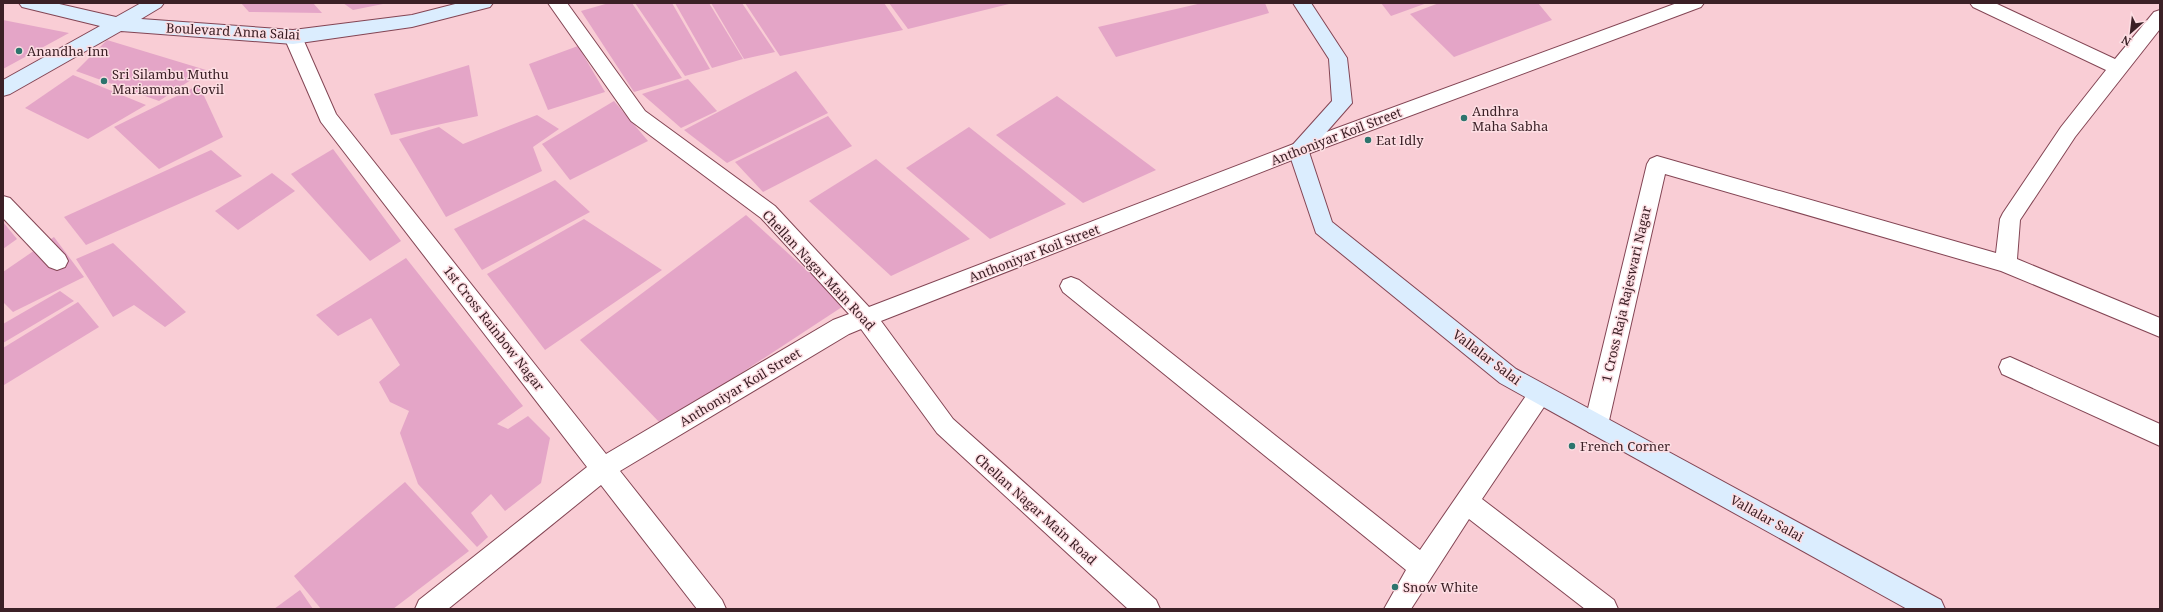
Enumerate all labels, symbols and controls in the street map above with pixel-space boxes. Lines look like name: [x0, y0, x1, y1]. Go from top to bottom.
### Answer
north arrow: [2111, 12, 2151, 52]
street label: Boulevard Anna Salai: [166, 19, 300, 43]
text: N: [2118, 32, 2133, 50]
place label: Anandha Inn: [27, 42, 109, 60]
marker: Anandha Inn: [14, 46, 24, 56]
place label: Sri Silambu Muthu Mariamman Covil: [112, 65, 229, 98]
marker: Sri Silambu Muthu Mariamman Covil: [99, 76, 109, 86]
place label: Andhra Maha Sabha: [1472, 102, 1548, 135]
street label: Anthoniyar Koil Street: [1268, 103, 1404, 169]
marker: Andhra Maha Sabha: [1459, 113, 1469, 123]
place label: Eat Idly: [1376, 131, 1424, 149]
marker: Eat Idly: [1363, 135, 1373, 145]
street label: 1 Cross Raja Rajeswari Nagar: [1597, 204, 1655, 384]
street label: Chellan Nagar Main Road: [758, 206, 880, 334]
street label: Anthoniyar Koil Street: [966, 220, 1102, 286]
street label: 1st Cross Rainbow Nagar: [440, 262, 548, 394]
street label: Vallalar Salai: [1449, 325, 1525, 389]
street label: Anthoniyar Koil Street: [676, 343, 804, 430]
place label: French Corner: [1580, 437, 1670, 455]
marker: French Corner: [1567, 441, 1577, 451]
street label: Chellan Nagar Main Road: [971, 449, 1101, 569]
street label: Vallalar Salai: [1727, 490, 1807, 546]
place label: Snow White: [1403, 578, 1478, 596]
marker: Snow White: [1390, 582, 1400, 592]

